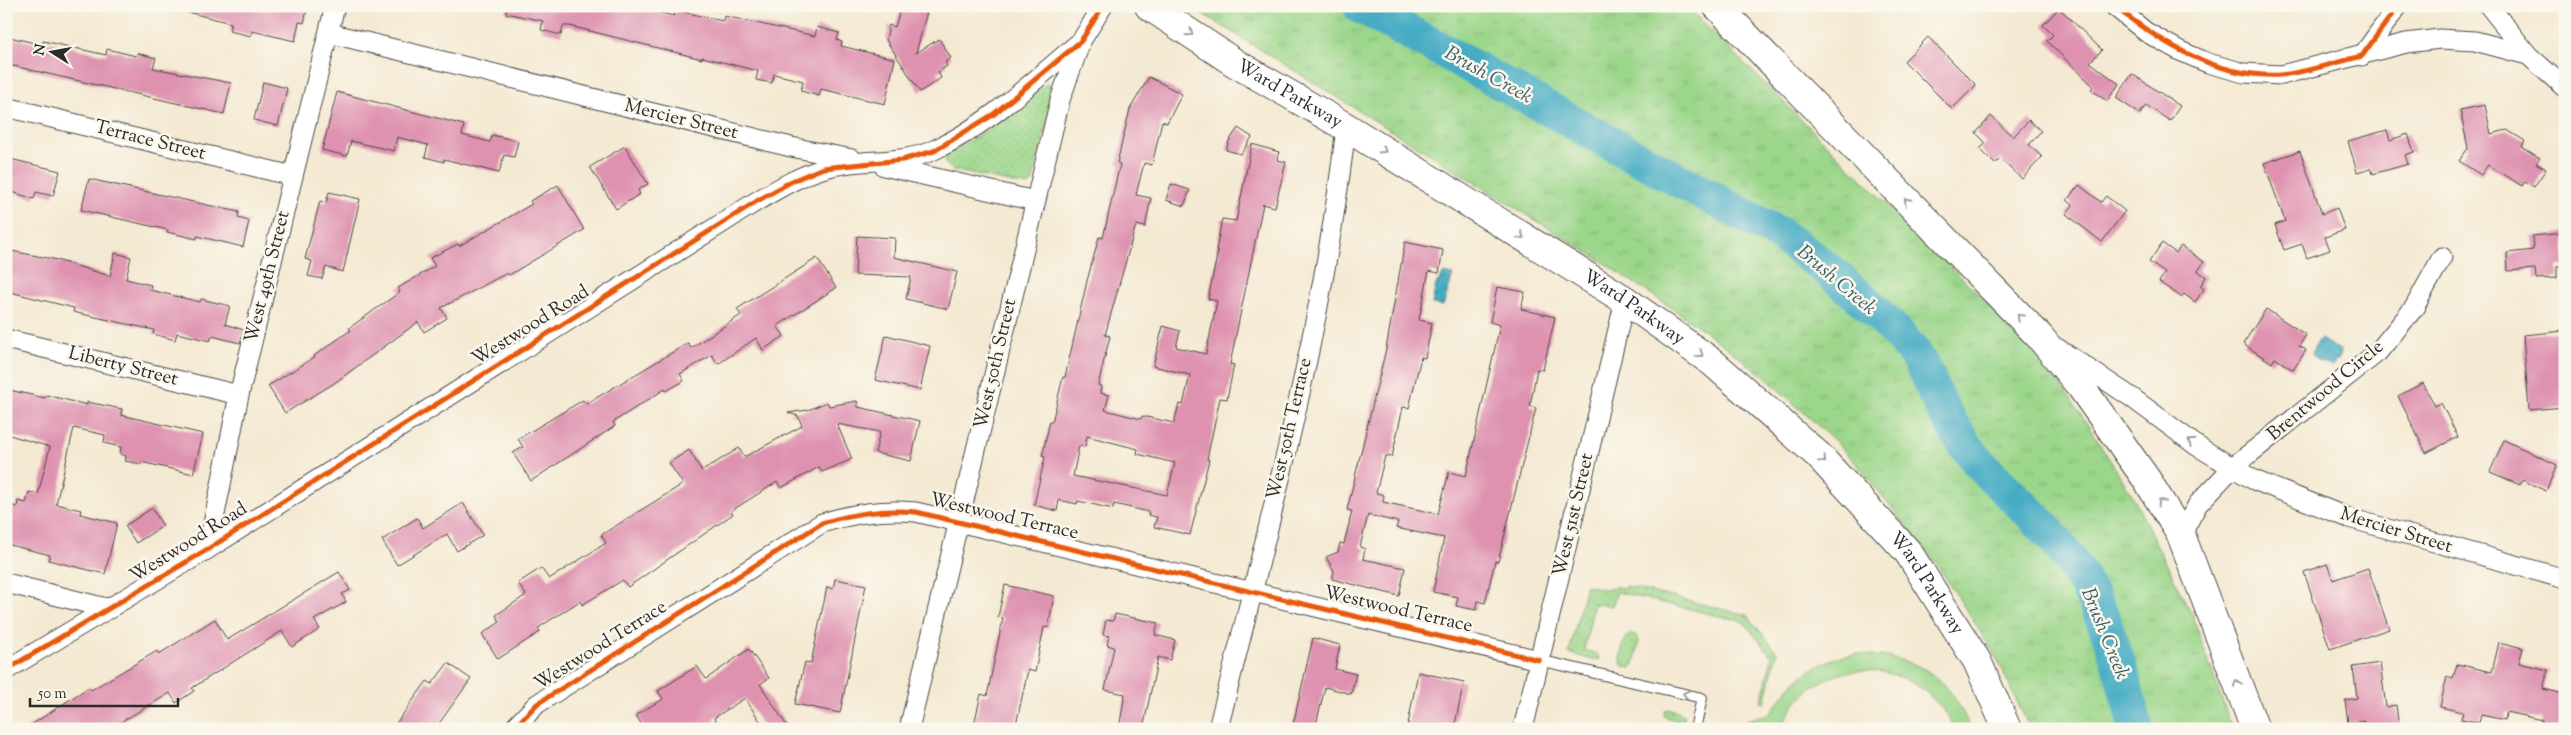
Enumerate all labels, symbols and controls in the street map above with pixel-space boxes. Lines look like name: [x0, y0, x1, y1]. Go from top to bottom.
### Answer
one-way arrow: [1184, 27, 1194, 36]
north arrow: [28, 28, 78, 78]
water label: Brush Creek: [1439, 40, 1537, 112]
text: N: [30, 43, 52, 57]
street label: Ward Parkway: [1231, 53, 1348, 136]
street label: Mercier Street: [621, 93, 741, 147]
street label: Terrace Street: [92, 114, 209, 168]
one-way arrow: [1377, 144, 1386, 153]
one-way arrow: [1904, 197, 1913, 206]
street label: West 49th Street: [239, 208, 298, 346]
one-way arrow: [1515, 229, 1524, 239]
water label: Brush Creek: [1790, 239, 1882, 323]
street label: Ward Parkway: [1577, 263, 1691, 352]
street label: Westwood Road: [467, 279, 595, 373]
street label: West 50th Street: [968, 296, 1024, 432]
one-way arrow: [2017, 314, 2026, 323]
street label: Brentwood Circle: [2262, 334, 2390, 448]
street label: Liberty Street: [65, 340, 181, 394]
one-way arrow: [1694, 348, 1704, 357]
street label: West 50th Terrace: [1261, 355, 1319, 503]
one-way arrow: [2188, 439, 2197, 448]
street label: West 51st Street: [1547, 450, 1601, 579]
one-way arrow: [1817, 455, 1826, 464]
street label: Westwood Terrace: [927, 487, 1081, 547]
street label: Westwood Road: [125, 496, 253, 590]
one-way arrow: [2157, 498, 2167, 507]
street label: Mercier Street: [2337, 501, 2456, 561]
street label: Ward Parkway: [1882, 526, 1971, 640]
street label: Westwood Terrace: [1321, 580, 1475, 640]
water label: Brush Creek: [2073, 584, 2135, 684]
street label: Westwood Terrace: [529, 594, 673, 698]
scale bar: [30, 675, 178, 707]
one-way arrow: [2233, 679, 2243, 688]
text: 50 m: [37, 684, 67, 705]
one-way arrow: [1681, 689, 1690, 700]

